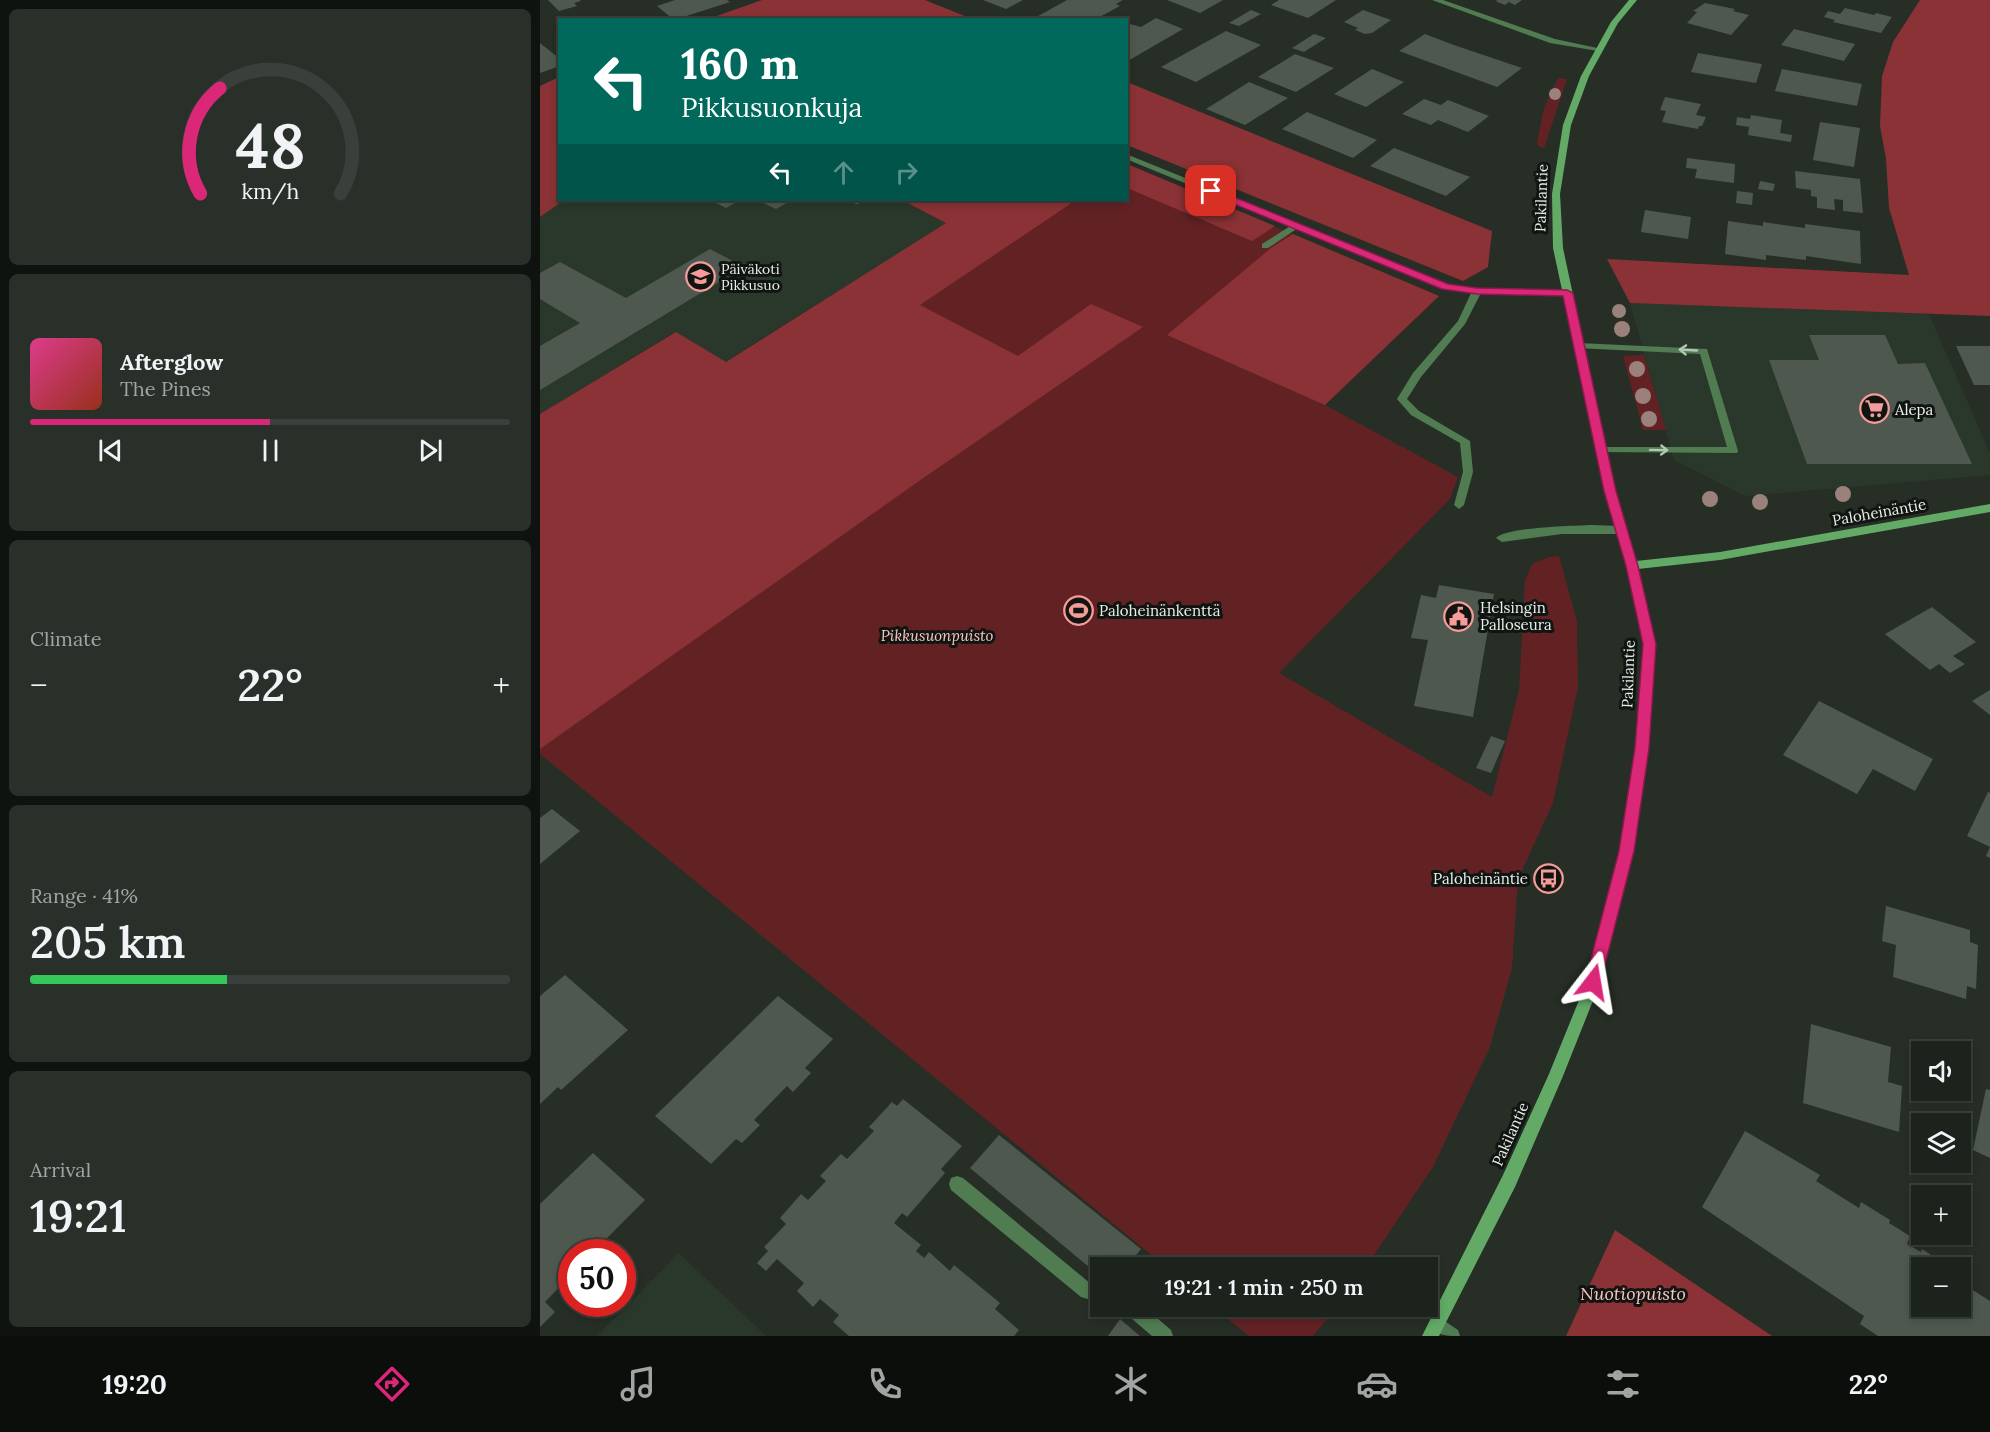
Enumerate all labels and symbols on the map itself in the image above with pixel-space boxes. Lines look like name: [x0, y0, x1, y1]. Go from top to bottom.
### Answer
street label: Pakilantie: [1530, 164, 1552, 232]
pin: [1185, 165, 1236, 216]
place label: Päiväkoti Pikkusuo: [721, 260, 780, 294]
school or university icon: Päiväkoti Pikkusuo: [684, 261, 716, 293]
one-way arrow: [1678, 345, 1698, 356]
supermarket icon: Alepa: [1858, 393, 1890, 425]
place label: Alepa: [1894, 400, 1934, 419]
one-way arrow: [1648, 444, 1668, 455]
street label: Paloheinäntie: [1831, 494, 1927, 530]
sports icon: Paloheinänkenttä: [1062, 594, 1094, 626]
place label: Helsingin Palloseura: [1480, 598, 1552, 634]
public building icon: Helsingin Palloseura: [1443, 600, 1475, 632]
place label: Paloheinänkenttä: [1099, 601, 1221, 620]
park label: Pikkusuonpuisto: [881, 626, 994, 645]
street label: Pakilantie: [1617, 640, 1639, 708]
bus stop icon: Paloheinäntie: [1533, 862, 1565, 894]
place label: Paloheinäntie: [1433, 869, 1528, 888]
position arrow: [1561, 950, 1625, 1014]
street label: Pakilantie: [1488, 1099, 1532, 1169]
speed limit sign: 50: [558, 1239, 636, 1317]
park label: Nuotiopuisto: [1580, 1282, 1686, 1305]

